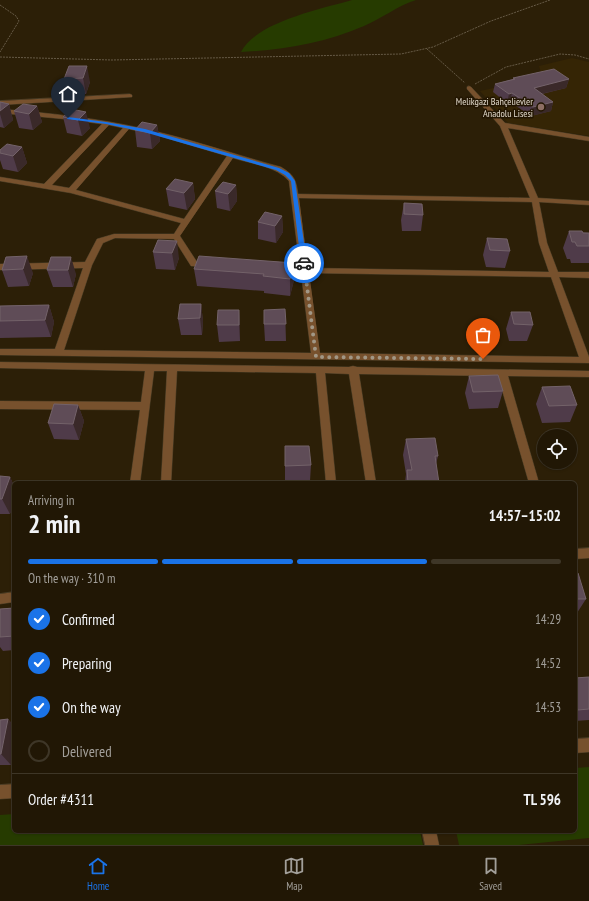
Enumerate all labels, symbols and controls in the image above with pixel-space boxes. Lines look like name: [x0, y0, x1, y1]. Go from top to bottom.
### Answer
pin: [51, 77, 85, 118]
icon: home: [57, 83, 79, 105]
place label: Melikgazi Bahçelievler Anadolu Lisesi: [456, 95, 533, 120]
marker: Melikgazi Bahçelievler Anadolu Lisesi: [536, 102, 546, 112]
courier: [284, 243, 324, 283]
icon: car: [293, 252, 315, 274]
pin: [466, 318, 500, 359]
icon: bag: [472, 324, 494, 346]
map controls: [537, 429, 577, 469]
button: locate: [537, 429, 577, 469]
text: Arriving in: [28, 492, 75, 509]
text: 14:57–15:02: [489, 506, 561, 525]
text: 2 min: [28, 507, 81, 540]
text: On the way · 310 m: [28, 570, 115, 587]
icon: check: [28, 608, 50, 630]
text: Confirmed: [62, 610, 115, 629]
text: 14:29: [535, 611, 561, 628]
icon: check: [28, 652, 50, 674]
text: Preparing: [62, 654, 112, 673]
text: 14:52: [535, 655, 561, 672]
icon: check: [28, 696, 50, 718]
text: On the way: [62, 698, 121, 717]
text: 14:53: [535, 699, 561, 716]
text: Delivered: [62, 742, 112, 761]
text: Order #4311: [28, 790, 94, 809]
text: TL 596: [524, 790, 561, 809]
tab: Home: [87, 855, 109, 893]
tab: Map: [283, 855, 305, 893]
tab: Saved: [479, 855, 502, 893]

